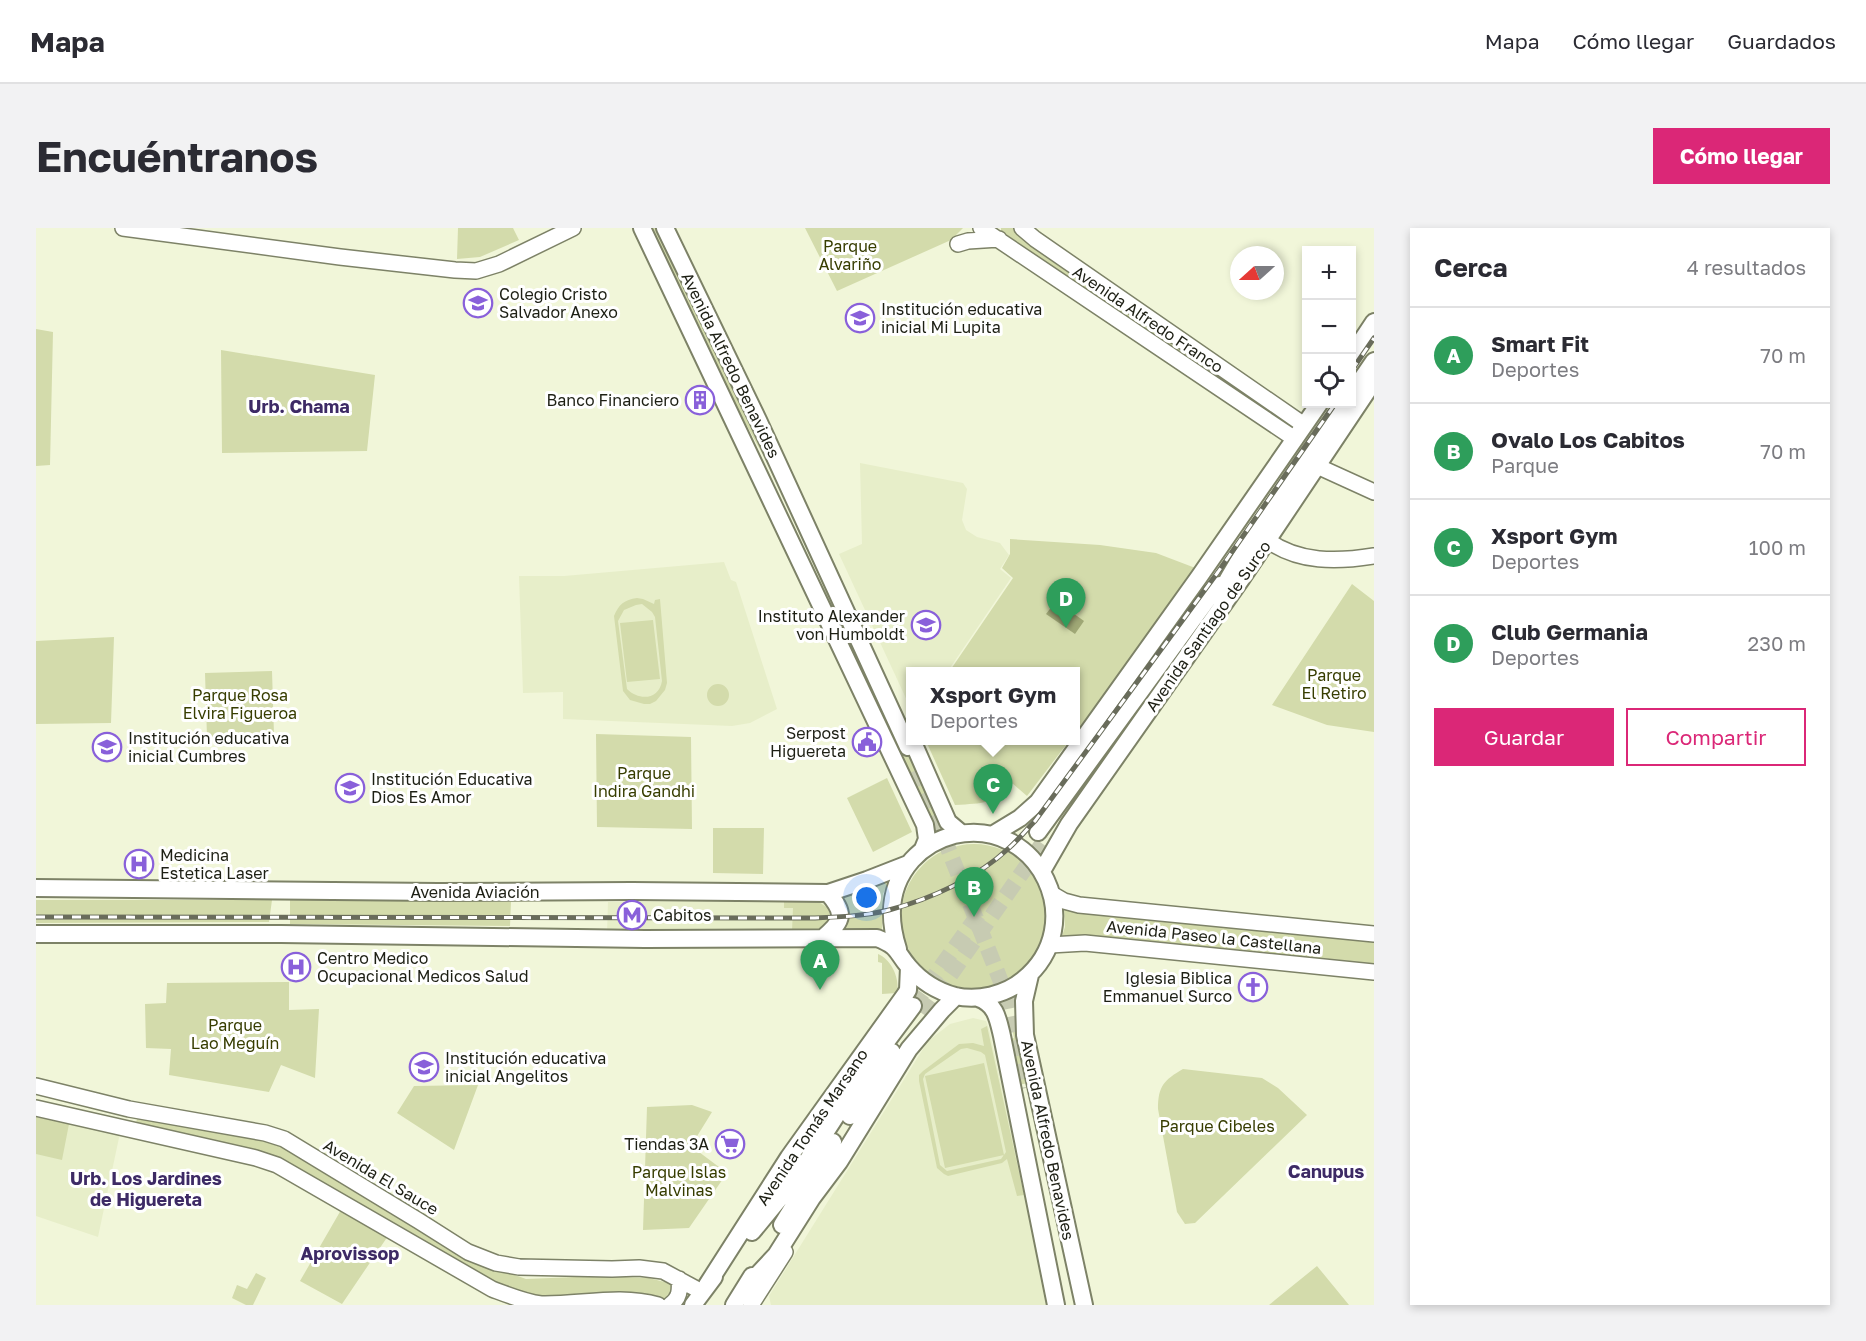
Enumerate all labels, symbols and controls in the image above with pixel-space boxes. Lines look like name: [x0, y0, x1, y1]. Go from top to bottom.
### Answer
text: Mapa: [30, 25, 105, 58]
text: Mapa: [1485, 28, 1540, 54]
text: Cómo llegar: [1573, 28, 1694, 54]
text: Guardados: [1727, 28, 1836, 54]
button: Cómo llegar: [1653, 128, 1830, 184]
text: Encuéntranos: [36, 131, 318, 181]
park label: Parque Alvariño: [819, 236, 881, 274]
north arrow: [1230, 246, 1284, 300]
map controls: [1302, 246, 1356, 408]
button: +: [1302, 246, 1356, 300]
text: Cerca: [1434, 252, 1508, 283]
text: 4 resultados: [1687, 255, 1806, 279]
street label: Avenida Alfredo Franco: [1069, 261, 1227, 377]
street label: Avenida Alfredo Benavides: [677, 269, 785, 461]
place label: Colegio Cristo Salvador Anexo: [499, 284, 618, 322]
school or university icon: Colegio Cristo Salvador Anexo: [462, 287, 494, 319]
place label: Institución educativa inicial Mi Lupita: [881, 299, 1042, 337]
button: −: [1302, 300, 1356, 354]
school or university icon: Institución educativa inicial Mi Lupita: [844, 302, 876, 334]
text: Smart Fit: [1491, 330, 1589, 357]
text: A: [1446, 343, 1461, 367]
text: 70 m: [1760, 343, 1806, 367]
button: locate: [1302, 354, 1356, 408]
text: Deportes: [1491, 357, 1579, 381]
building icon: Banco Financiero: [684, 384, 716, 416]
place label: Banco Financiero: [547, 390, 679, 410]
district label: Urb. Chama: [248, 395, 350, 417]
text: Ovalo Los Cabitos: [1491, 426, 1685, 453]
text: B: [1446, 439, 1461, 463]
text: 70 m: [1760, 439, 1806, 463]
text: Parque: [1491, 453, 1559, 477]
text: Xsport Gym: [1491, 522, 1618, 549]
text: C: [1446, 535, 1461, 559]
text: 100 m: [1749, 535, 1806, 559]
street label: Avenida Santiago de Surco: [1141, 537, 1275, 715]
text: Deportes: [1491, 549, 1579, 573]
pin: D: [1046, 578, 1086, 628]
place label: Instituto Alexander von Humboldt: [758, 606, 905, 644]
school or university icon: Instituto Alexander von Humboldt: [910, 609, 942, 641]
text: Club Germania: [1491, 618, 1648, 645]
text: D: [1446, 631, 1461, 655]
text: 230 m: [1748, 631, 1806, 655]
text: Deportes: [1491, 645, 1579, 669]
park label: Parque El Retiro: [1301, 665, 1367, 703]
popup: [906, 667, 1080, 745]
text: Xsport Gym: [930, 681, 1056, 708]
park label: Parque Rosa Elvira Figueroa: [183, 685, 297, 723]
text: Deportes: [930, 708, 1018, 732]
button: Guardar: [1434, 708, 1614, 766]
button: Compartir: [1626, 708, 1806, 766]
place label: Serpost Higuereta: [770, 723, 846, 761]
public building icon: Serpost Higuereta: [851, 726, 883, 758]
place label: Institución educativa inicial Cumbres: [128, 728, 289, 766]
school or university icon: Institución educativa inicial Cumbres: [91, 731, 123, 763]
park label: Parque Indira Gandhi: [593, 763, 695, 801]
pin: C: [974, 764, 1012, 814]
place label: Institución Educativa Dios Es Amor: [371, 769, 533, 807]
school or university icon: Institución Educativa Dios Es Amor: [334, 772, 366, 804]
place label: Medicina Estetica Laser: [160, 845, 269, 883]
hospital icon: Medicina Estetica Laser: [123, 848, 155, 880]
pin: B: [954, 868, 994, 917]
street label: Avenida Aviación: [410, 882, 540, 902]
your location: [852, 883, 881, 912]
metro station icon: Cabitos: [616, 899, 648, 931]
place label: Cabitos: [653, 905, 712, 925]
street label: Avenida Paseo la Castellana: [1106, 916, 1322, 958]
pin: A: [800, 940, 840, 990]
place label: Centro Medico Ocupacional Medicos Salud: [317, 948, 529, 986]
hospital icon: Centro Medico Ocupacional Medicos Salud: [280, 951, 312, 983]
place label: Iglesia Biblica Emmanuel Surco: [1103, 968, 1232, 1006]
church icon: Iglesia Biblica Emmanuel Surco: [1237, 971, 1269, 1003]
park label: Parque Lao Meguín: [191, 1015, 279, 1053]
street label: Avenida Alfredo Benavides: [1017, 1038, 1079, 1242]
street label: Avenida Tomás Marsano: [752, 1045, 872, 1209]
place label: Institución educativa inicial Angelitos: [445, 1048, 606, 1086]
school or university icon: Institución educativa inicial Angelitos: [408, 1051, 440, 1083]
park label: Parque Cibeles: [1159, 1116, 1275, 1136]
supermarket icon: Tiendas 3A: [714, 1128, 746, 1160]
place label: Tiendas 3A: [624, 1134, 709, 1154]
street label: Avenida El Sauce: [320, 1135, 442, 1219]
district label: Canupus: [1288, 1160, 1364, 1182]
park label: Parque Islas Malvinas: [632, 1162, 726, 1200]
district label: Urb. Los Jardines de Higuereta: [70, 1167, 222, 1210]
district label: Aprovissop: [301, 1242, 399, 1264]

